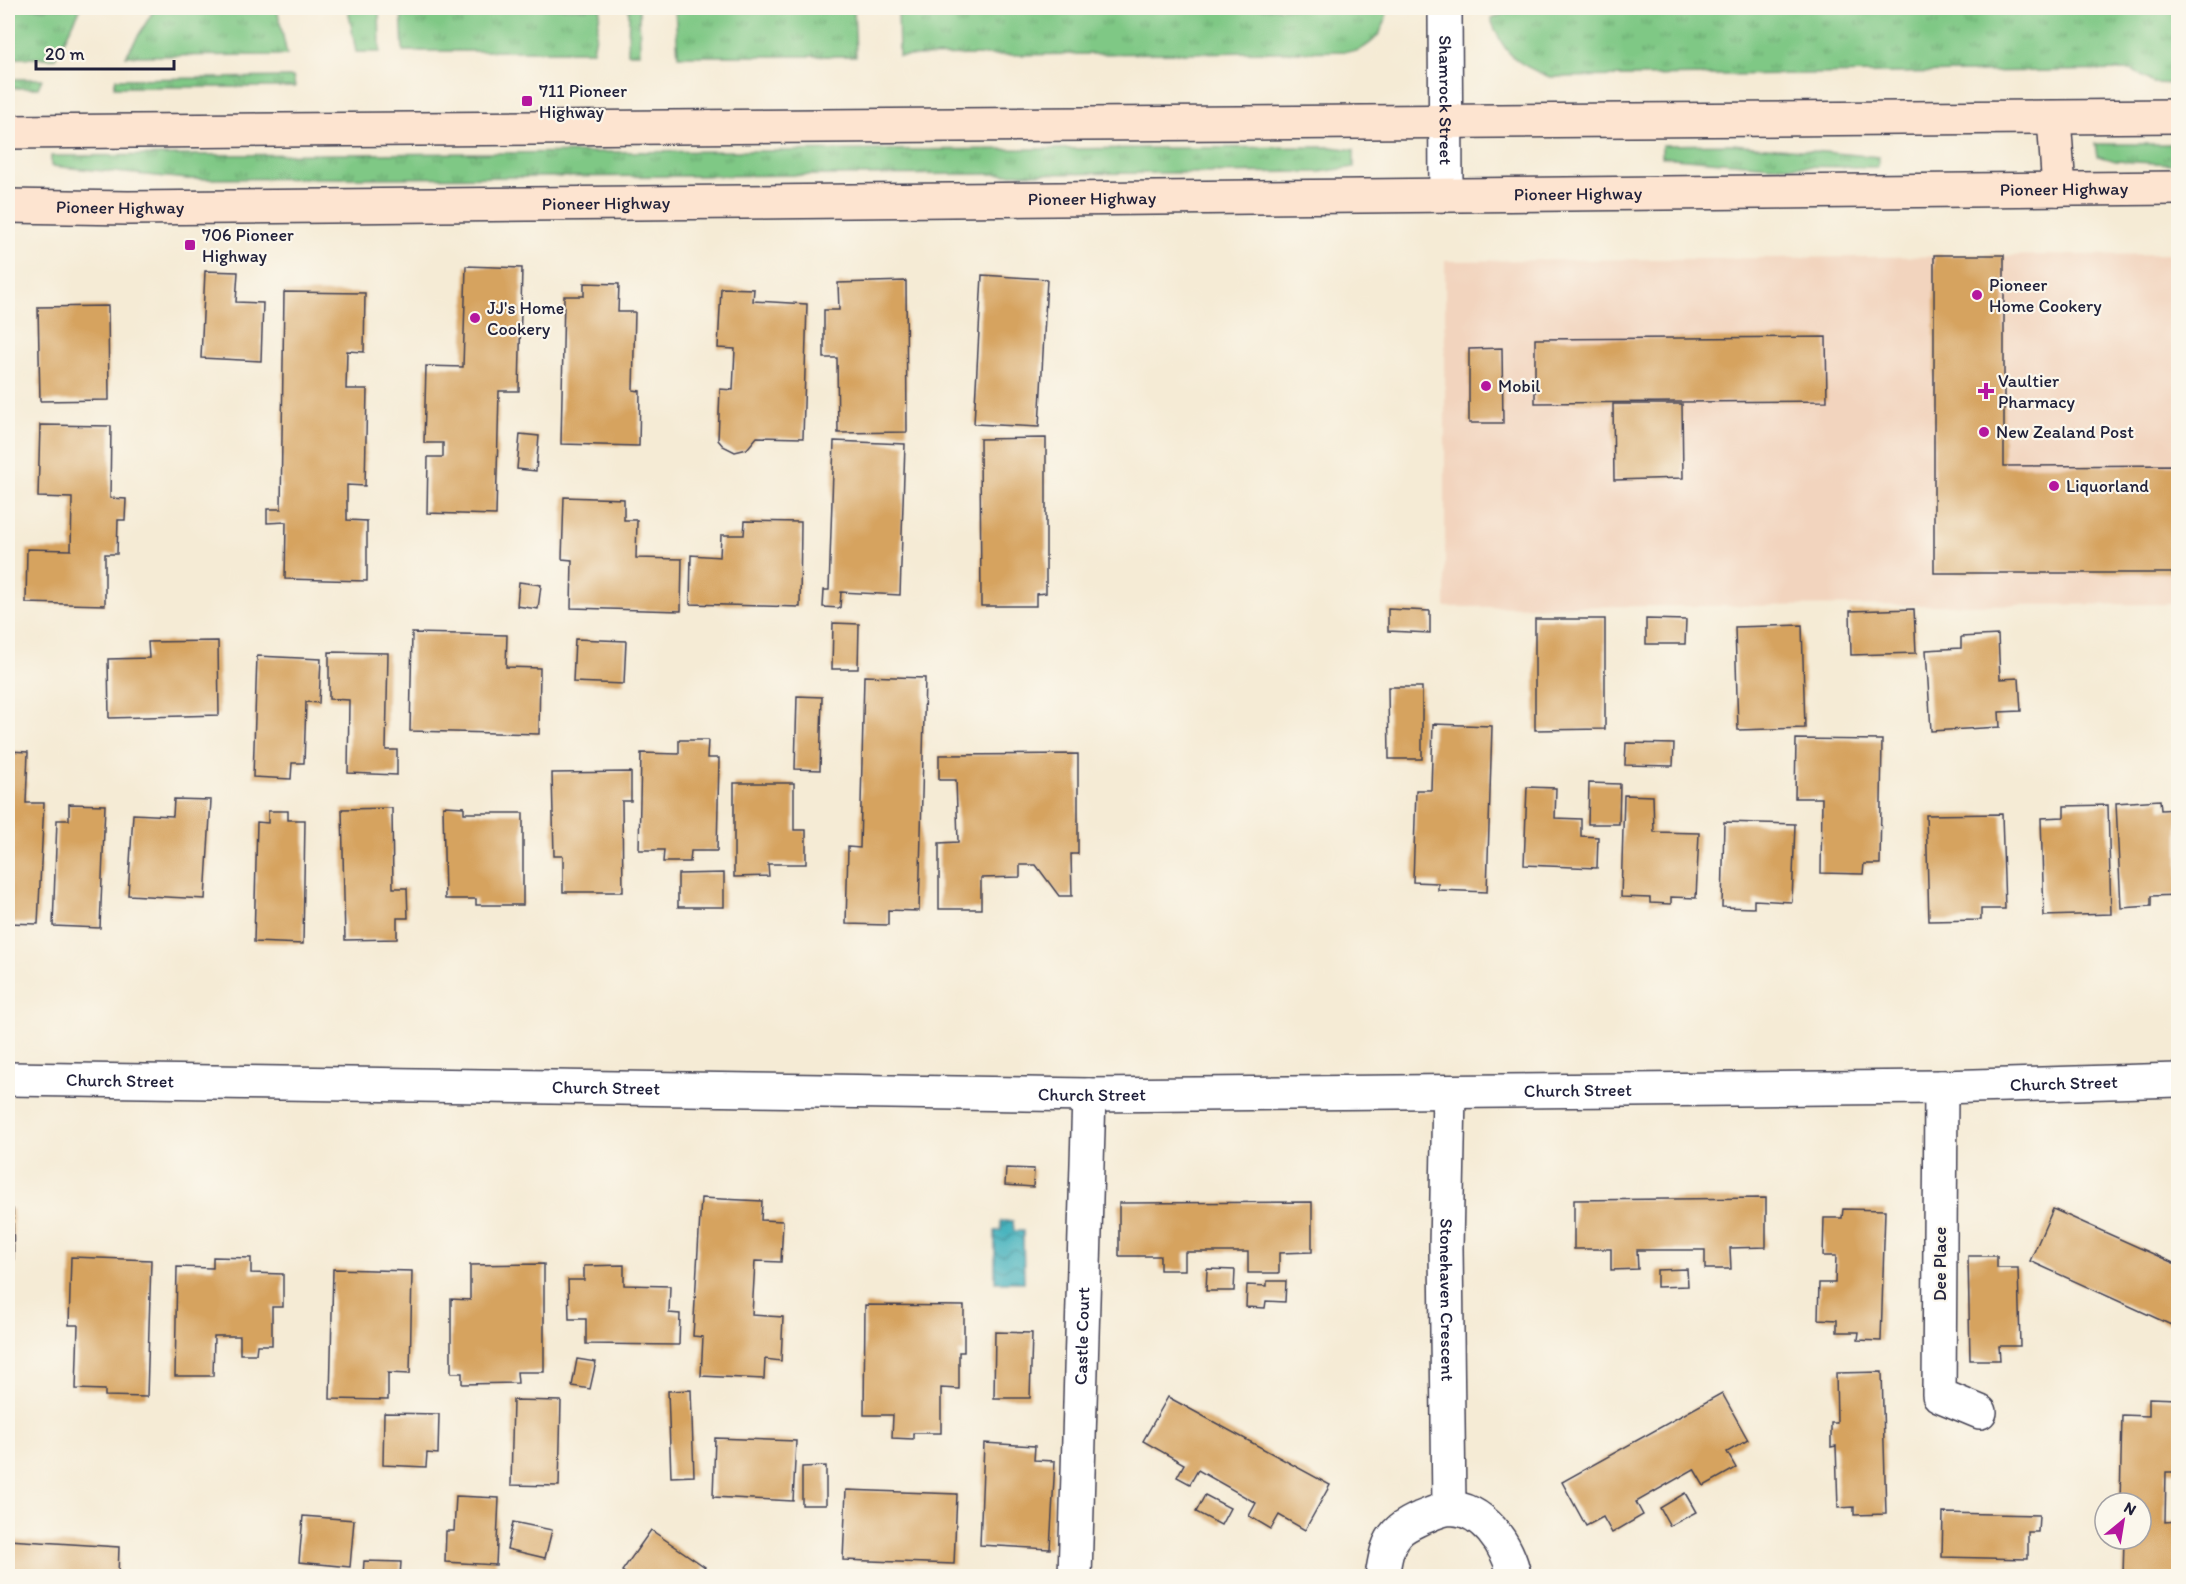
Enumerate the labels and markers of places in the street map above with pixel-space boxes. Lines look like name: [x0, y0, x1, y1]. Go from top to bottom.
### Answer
place label: 711 Pioneer Highway: [539, 80, 627, 123]
marker: 711 Pioneer Highway: [520, 94, 534, 108]
place label: 706 Pioneer Highway: [202, 224, 294, 267]
marker: 706 Pioneer Highway: [183, 238, 197, 252]
place label: Pioneer Home Cookery: [1989, 274, 2102, 317]
marker: Pioneer Home Cookery: [1970, 288, 1984, 302]
place label: JJ's Home Cookery: [487, 297, 564, 340]
marker: JJ's Home Cookery: [468, 311, 482, 325]
place label: Vaultier Pharmacy: [1998, 370, 2076, 413]
place label: Mobil: [1498, 375, 1540, 397]
marker: Mobil: [1479, 379, 1493, 393]
marker: Vaultier Pharmacy: [1979, 384, 1993, 398]
place label: New Zealand Post: [1996, 421, 2134, 443]
marker: New Zealand Post: [1977, 425, 1991, 439]
place label: Liquorland: [2066, 475, 2149, 497]
marker: Liquorland: [2047, 479, 2061, 493]

